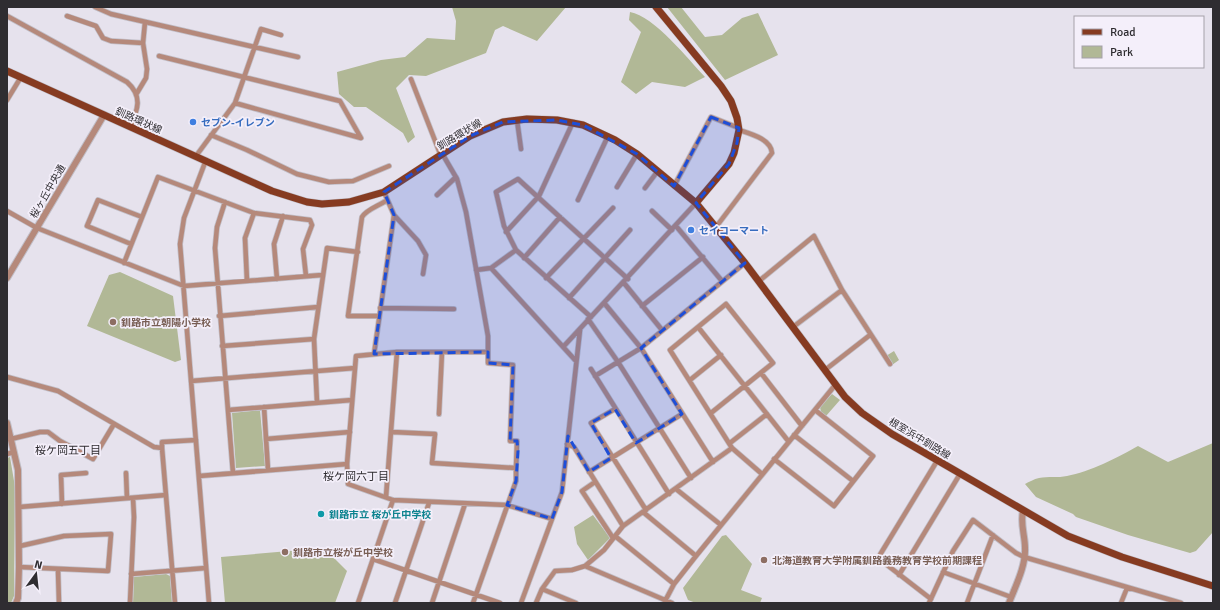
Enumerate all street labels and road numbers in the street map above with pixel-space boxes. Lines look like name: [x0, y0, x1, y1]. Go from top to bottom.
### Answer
street label: 釧路環状線: [113, 105, 164, 137]
street label: 釧路環状線: [435, 117, 484, 153]
street label: 桜ヶ丘中央通: [28, 163, 68, 220]
street label: 根室浜中釧路線: [886, 416, 953, 462]

